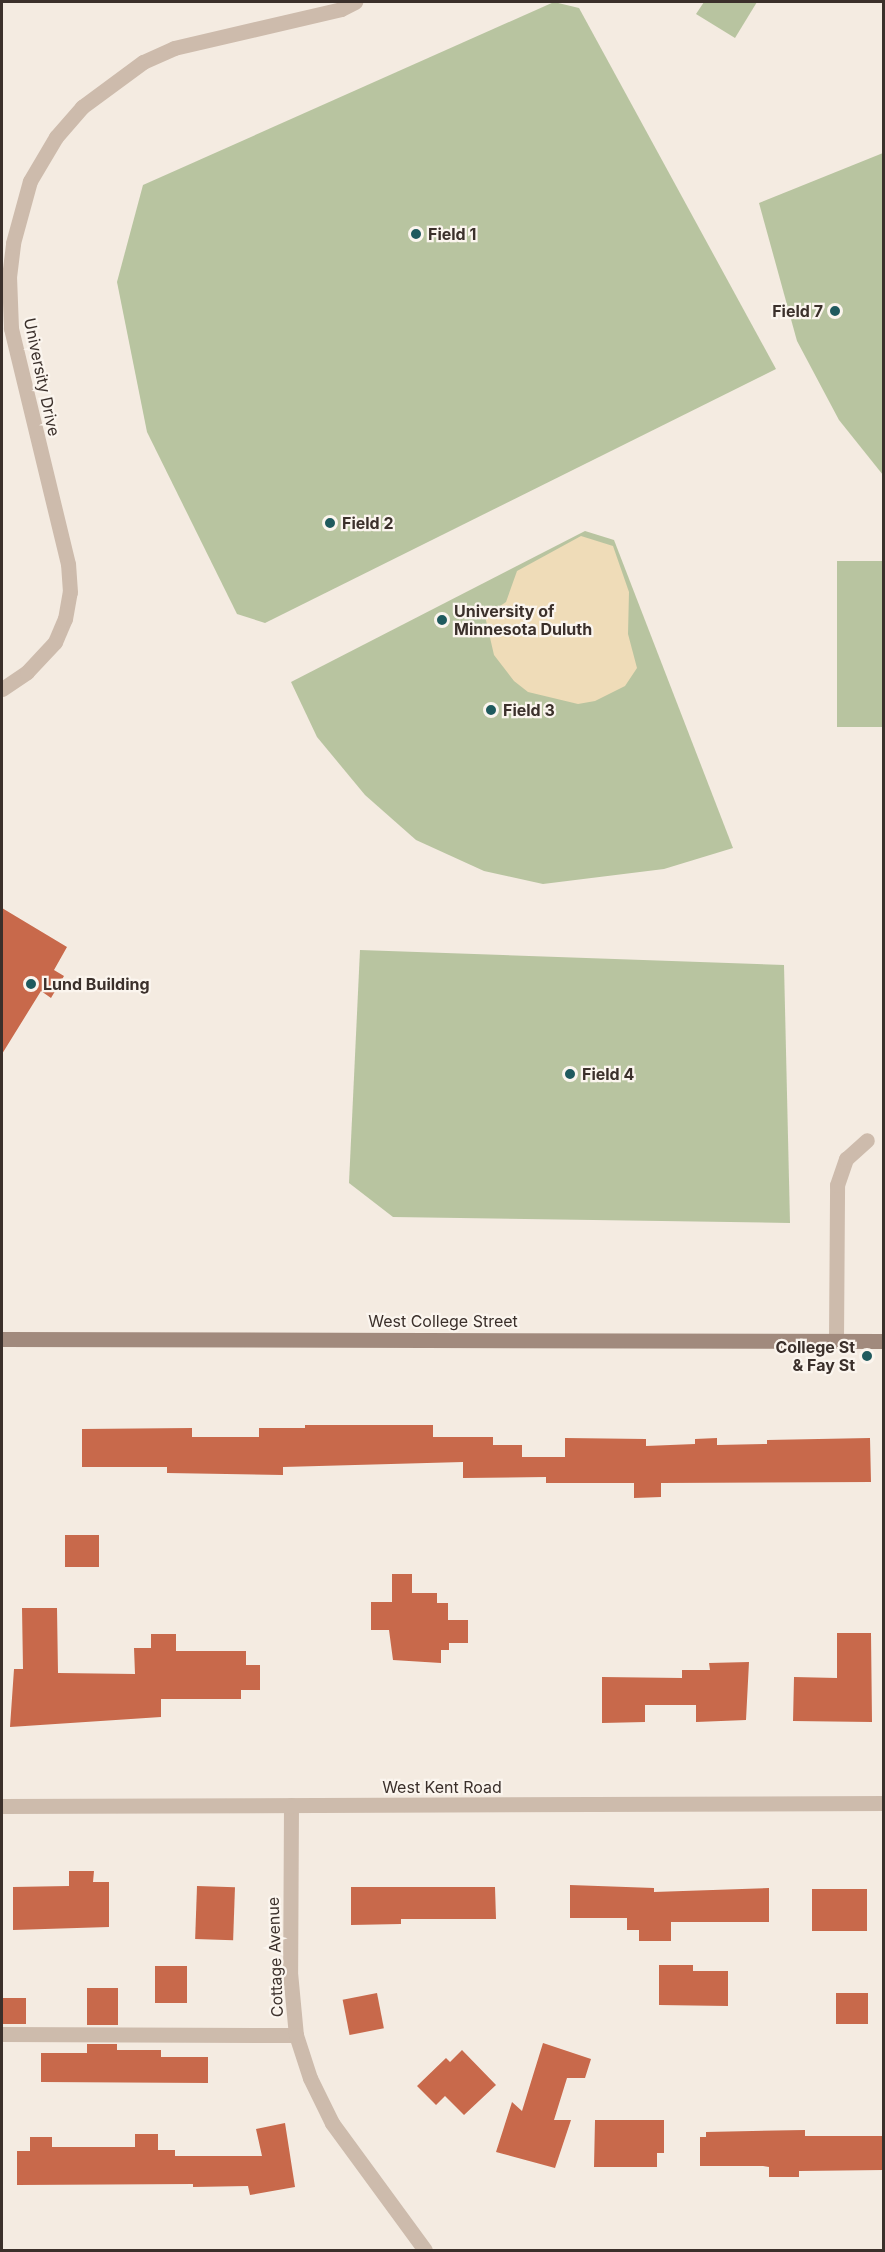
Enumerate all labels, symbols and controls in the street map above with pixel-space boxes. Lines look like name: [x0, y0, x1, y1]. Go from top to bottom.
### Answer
place label: Field 1: [428, 224, 476, 244]
marker: Field 1: [409, 227, 423, 241]
place label: Field 7: [772, 301, 823, 321]
marker: Field 7: [828, 304, 842, 318]
street label: University Drive: [20, 316, 64, 438]
place label: Field 2: [342, 513, 394, 533]
marker: Field 2: [323, 516, 337, 530]
place label: University of Minnesota Duluth: [454, 601, 592, 639]
marker: University of Minnesota Duluth: [435, 613, 449, 627]
place label: Field 3: [503, 700, 555, 720]
marker: Field 3: [484, 703, 498, 717]
place label: Lund Building: [43, 974, 150, 994]
marker: Lund Building: [24, 977, 38, 991]
place label: Field 4: [582, 1064, 634, 1084]
marker: Field 4: [563, 1067, 577, 1081]
street label: West College Street: [368, 1311, 518, 1331]
place label: College St & Fay St: [775, 1337, 855, 1375]
marker: College St & Fay St: [860, 1349, 874, 1363]
street label: West Kent Road: [382, 1777, 502, 1797]
street label: Cottage Avenue: [263, 1897, 287, 2017]

